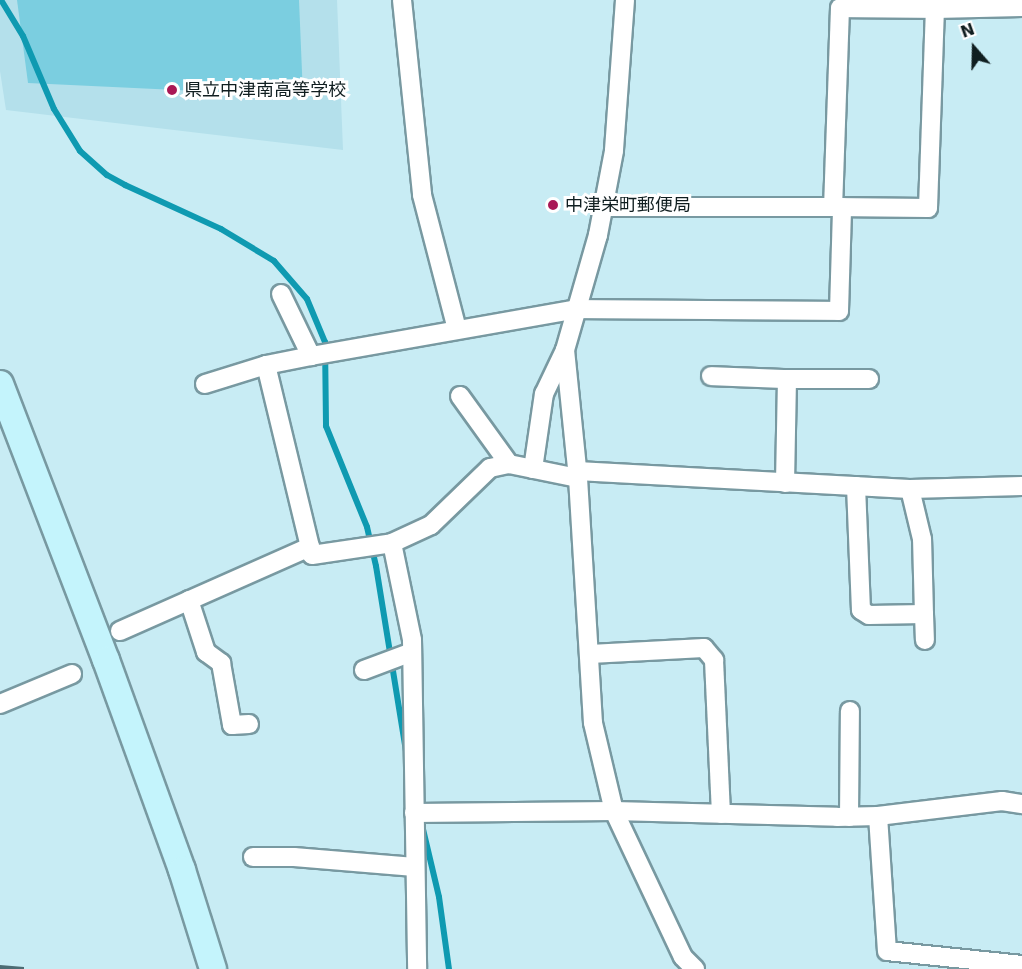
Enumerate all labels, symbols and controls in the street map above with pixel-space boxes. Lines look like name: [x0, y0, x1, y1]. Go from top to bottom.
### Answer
north arrow: [944, 18, 1004, 78]
text: N: [958, 19, 977, 42]
place label: 県立中津南高等学校: [184, 79, 346, 101]
marker: 県立中津南高等学校: [165, 83, 179, 97]
place label: 中津栄町郵便局: [565, 194, 691, 216]
marker: 中津栄町郵便局: [546, 198, 560, 212]

